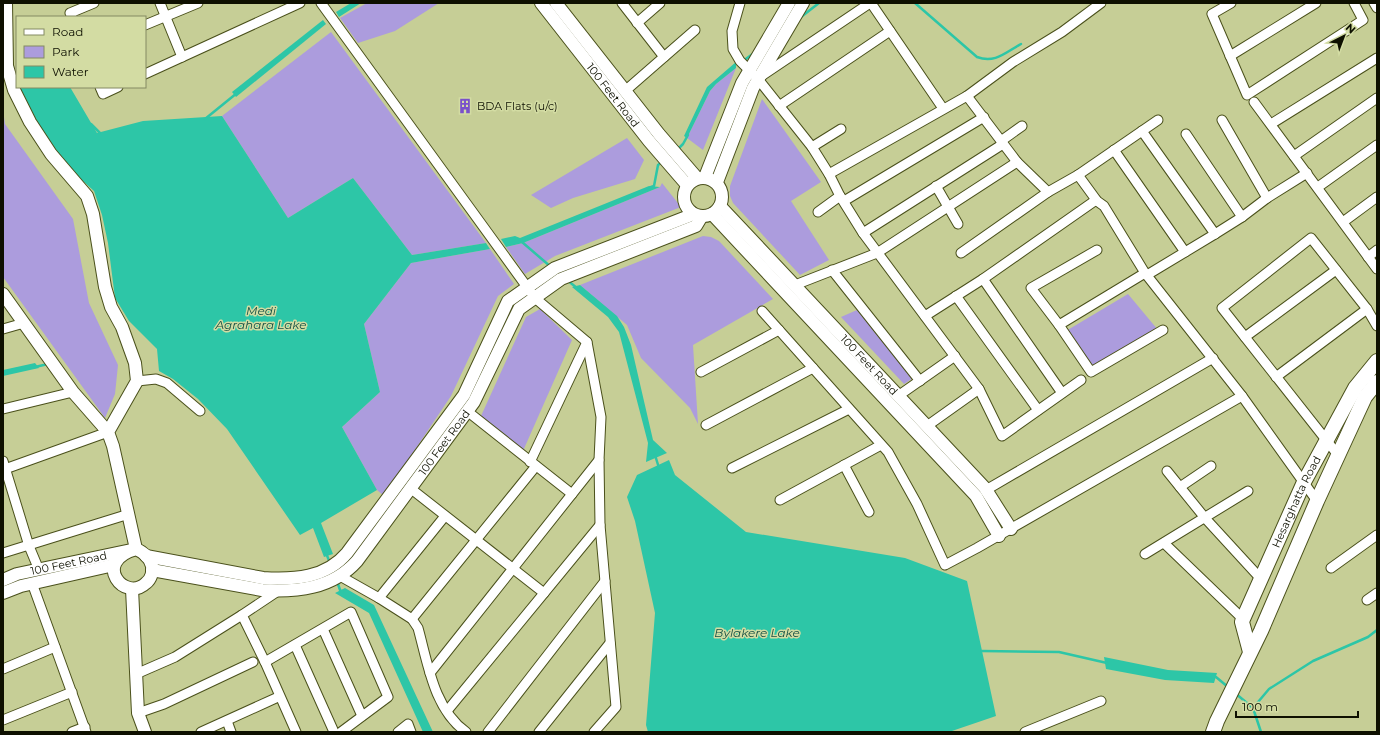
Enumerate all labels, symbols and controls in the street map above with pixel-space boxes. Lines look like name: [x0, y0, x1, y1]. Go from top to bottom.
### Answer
legend: [16, 16, 146, 88]
north arrow: [1324, 16, 1364, 56]
text: N: [1343, 20, 1359, 37]
text: Road: [52, 24, 83, 39]
text: Park: [52, 44, 80, 59]
street label: 100 Feet Road: [584, 60, 643, 130]
text: Water: [52, 64, 89, 79]
building icon: BDA Flats (u/c): [456, 97, 474, 115]
place label: BDA Flats (u/c): [477, 99, 558, 113]
water label: Medi Agrahara Lake: [215, 303, 306, 332]
street label: 100 Feet Road: [838, 332, 901, 398]
street label: 100 Feet Road: [416, 407, 473, 478]
street label: Hesarghatta Road: [1269, 453, 1324, 550]
street label: 100 Feet Road: [29, 548, 108, 578]
water label: Bylakere Lake: [714, 625, 800, 640]
scale bar: [1236, 693, 1358, 719]
text: 100 m: [1242, 699, 1278, 714]

